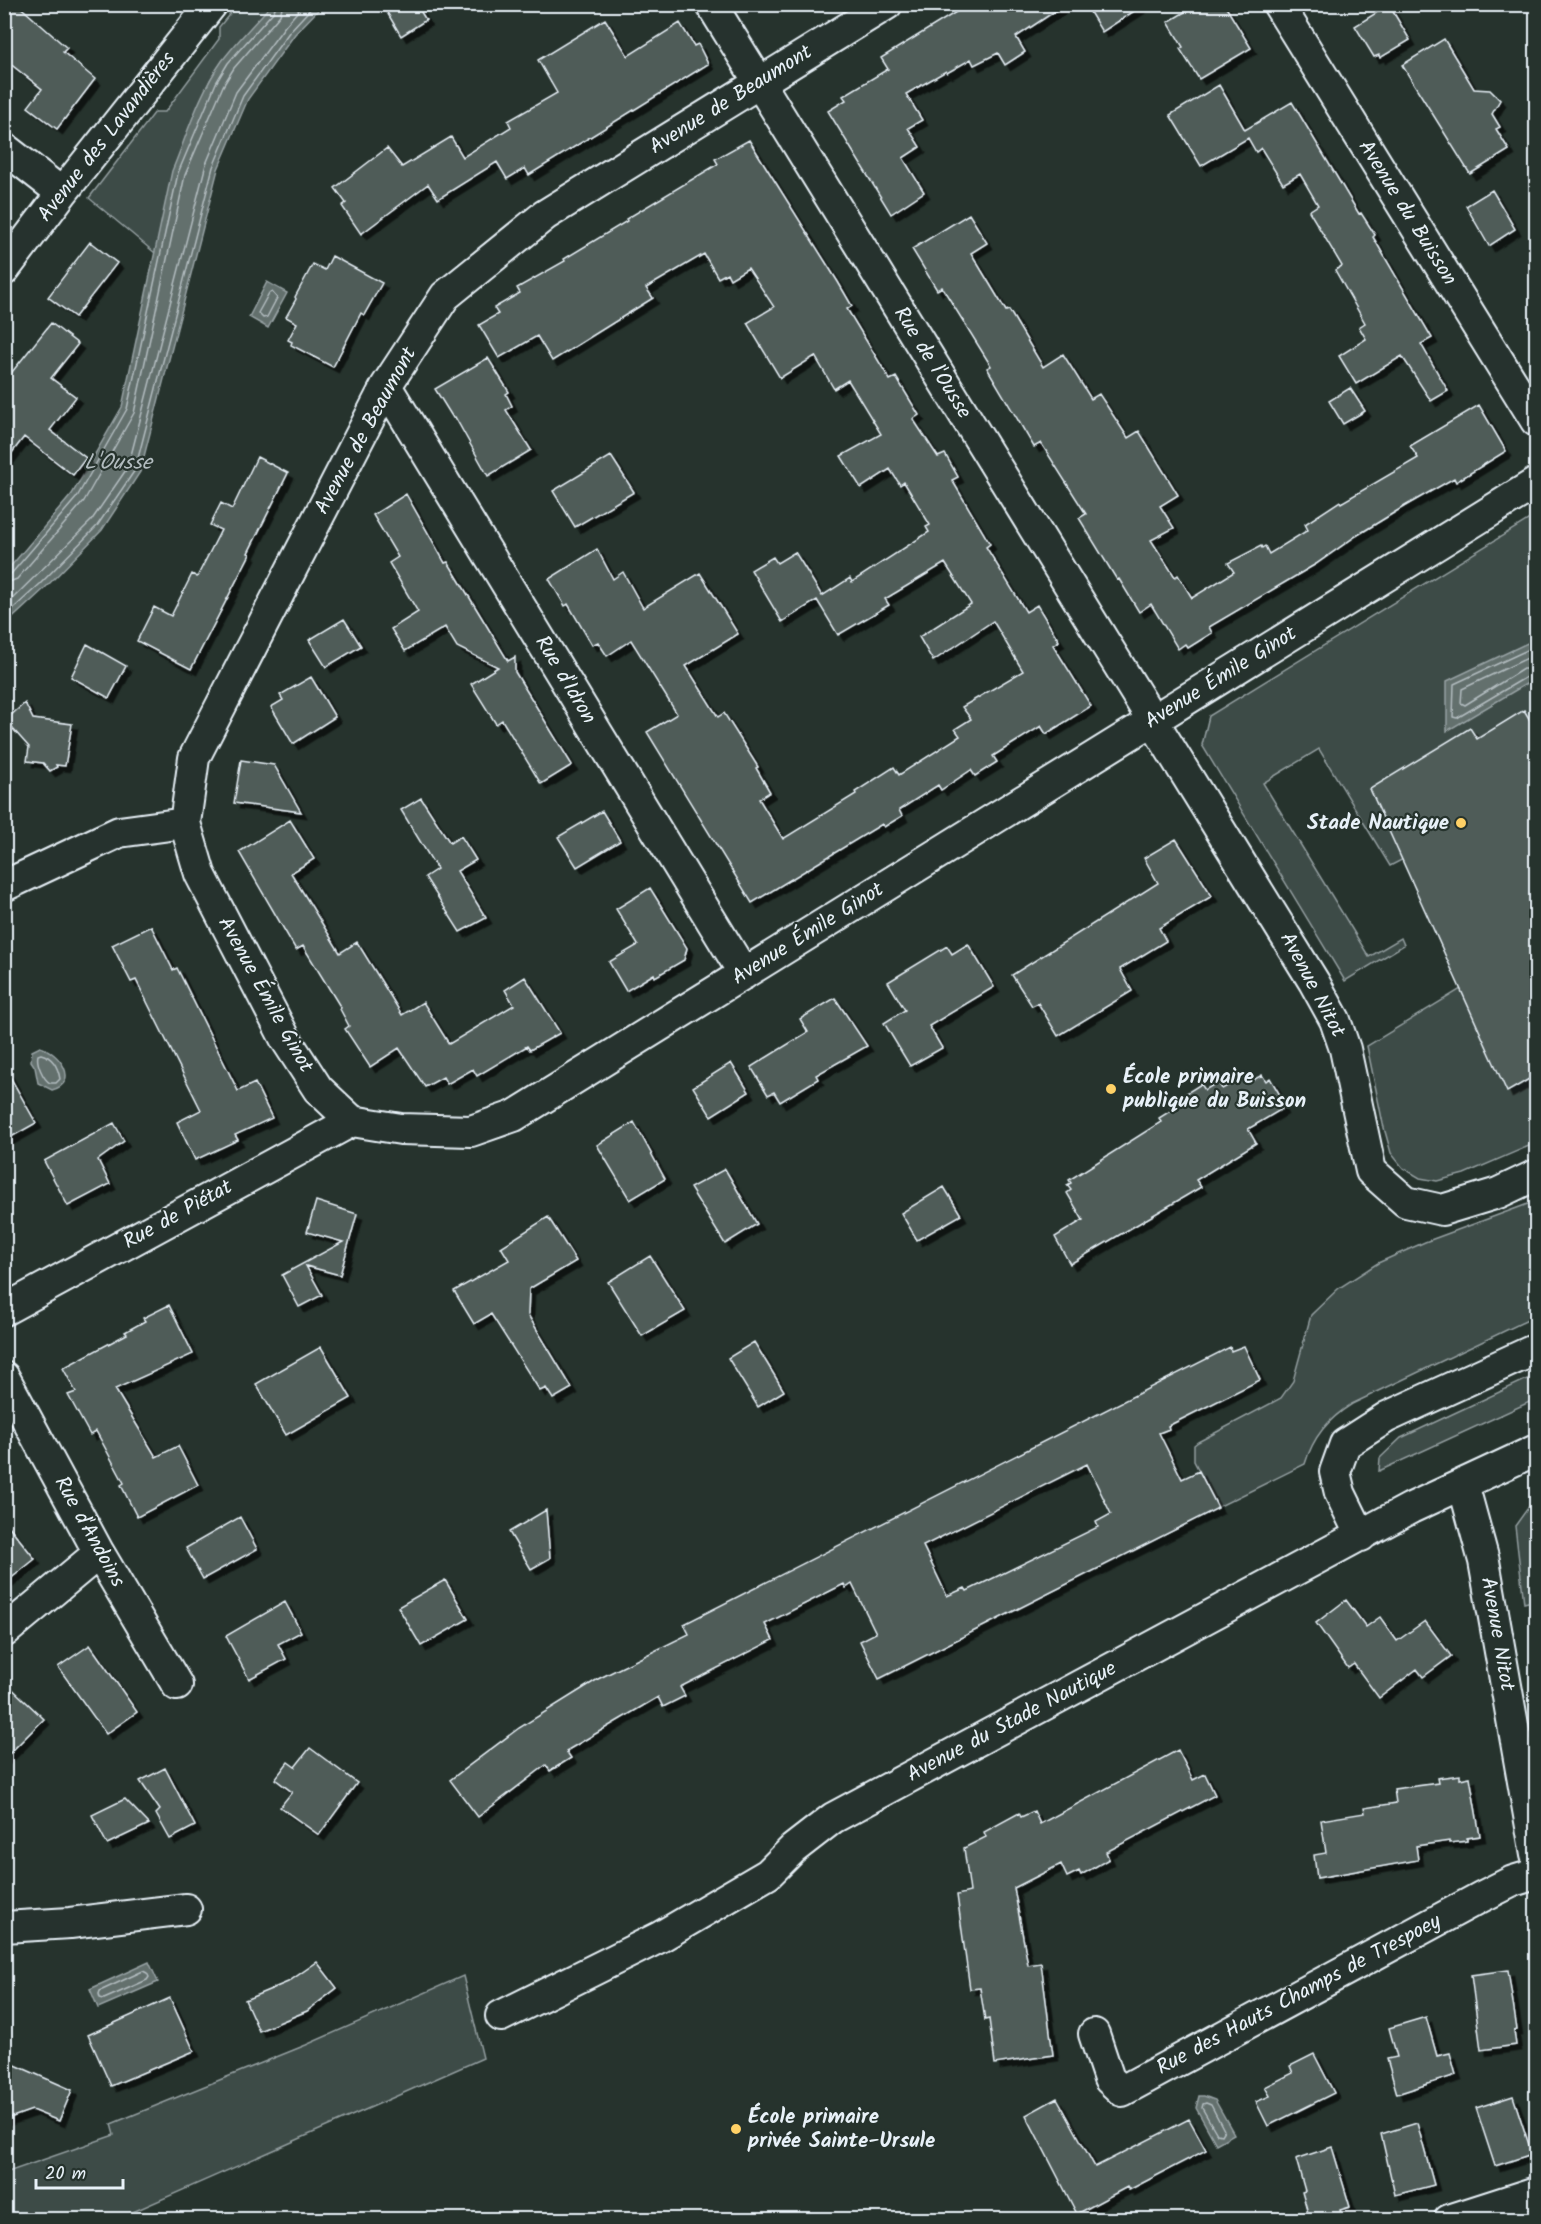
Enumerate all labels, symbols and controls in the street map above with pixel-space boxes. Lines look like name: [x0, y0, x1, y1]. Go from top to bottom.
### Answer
street label: Avenue de Beaumont: [643, 36, 820, 164]
street label: Avenue des Lavandières: [30, 45, 184, 229]
street label: Avenue du Buisson: [1349, 134, 1465, 292]
street label: Rue de l'Ousse: [884, 300, 980, 426]
street label: Avenue de Beaumont: [306, 340, 426, 521]
water label: L'Ousse: [84, 446, 154, 481]
street label: Avenue Émile Ginot: [1139, 617, 1304, 738]
street label: Rue d'Idron: [526, 629, 604, 731]
place label: Stade Nautique: [1307, 807, 1449, 840]
marker: Stade Nautique: [1454, 816, 1468, 830]
street label: Avenue Émile Ginot: [726, 873, 891, 994]
street label: Avenue Émile Ginot: [208, 911, 322, 1080]
street label: Avenue Nitot: [1270, 926, 1354, 1044]
place label: École primaire publique du Buisson: [1122, 1061, 1306, 1118]
marker: École primaire publique du Buisson: [1104, 1082, 1118, 1096]
street label: Rue de Piétat: [117, 1171, 239, 1259]
street label: Rue d'Andoins: [45, 1470, 133, 1594]
street label: Avenue Nitot: [1471, 1574, 1523, 1694]
street label: Avenue du Stade Nautique: [901, 1652, 1123, 1791]
street label: Rue des Hauts Champs de Trespoey: [1151, 1906, 1448, 2084]
place label: École primaire privée Sainte-Ursule: [747, 2101, 935, 2158]
marker: École primaire privée Sainte-Ursule: [729, 2122, 743, 2136]
scale bar: [36, 2152, 123, 2190]
text: 20 m: [45, 2160, 86, 2189]

